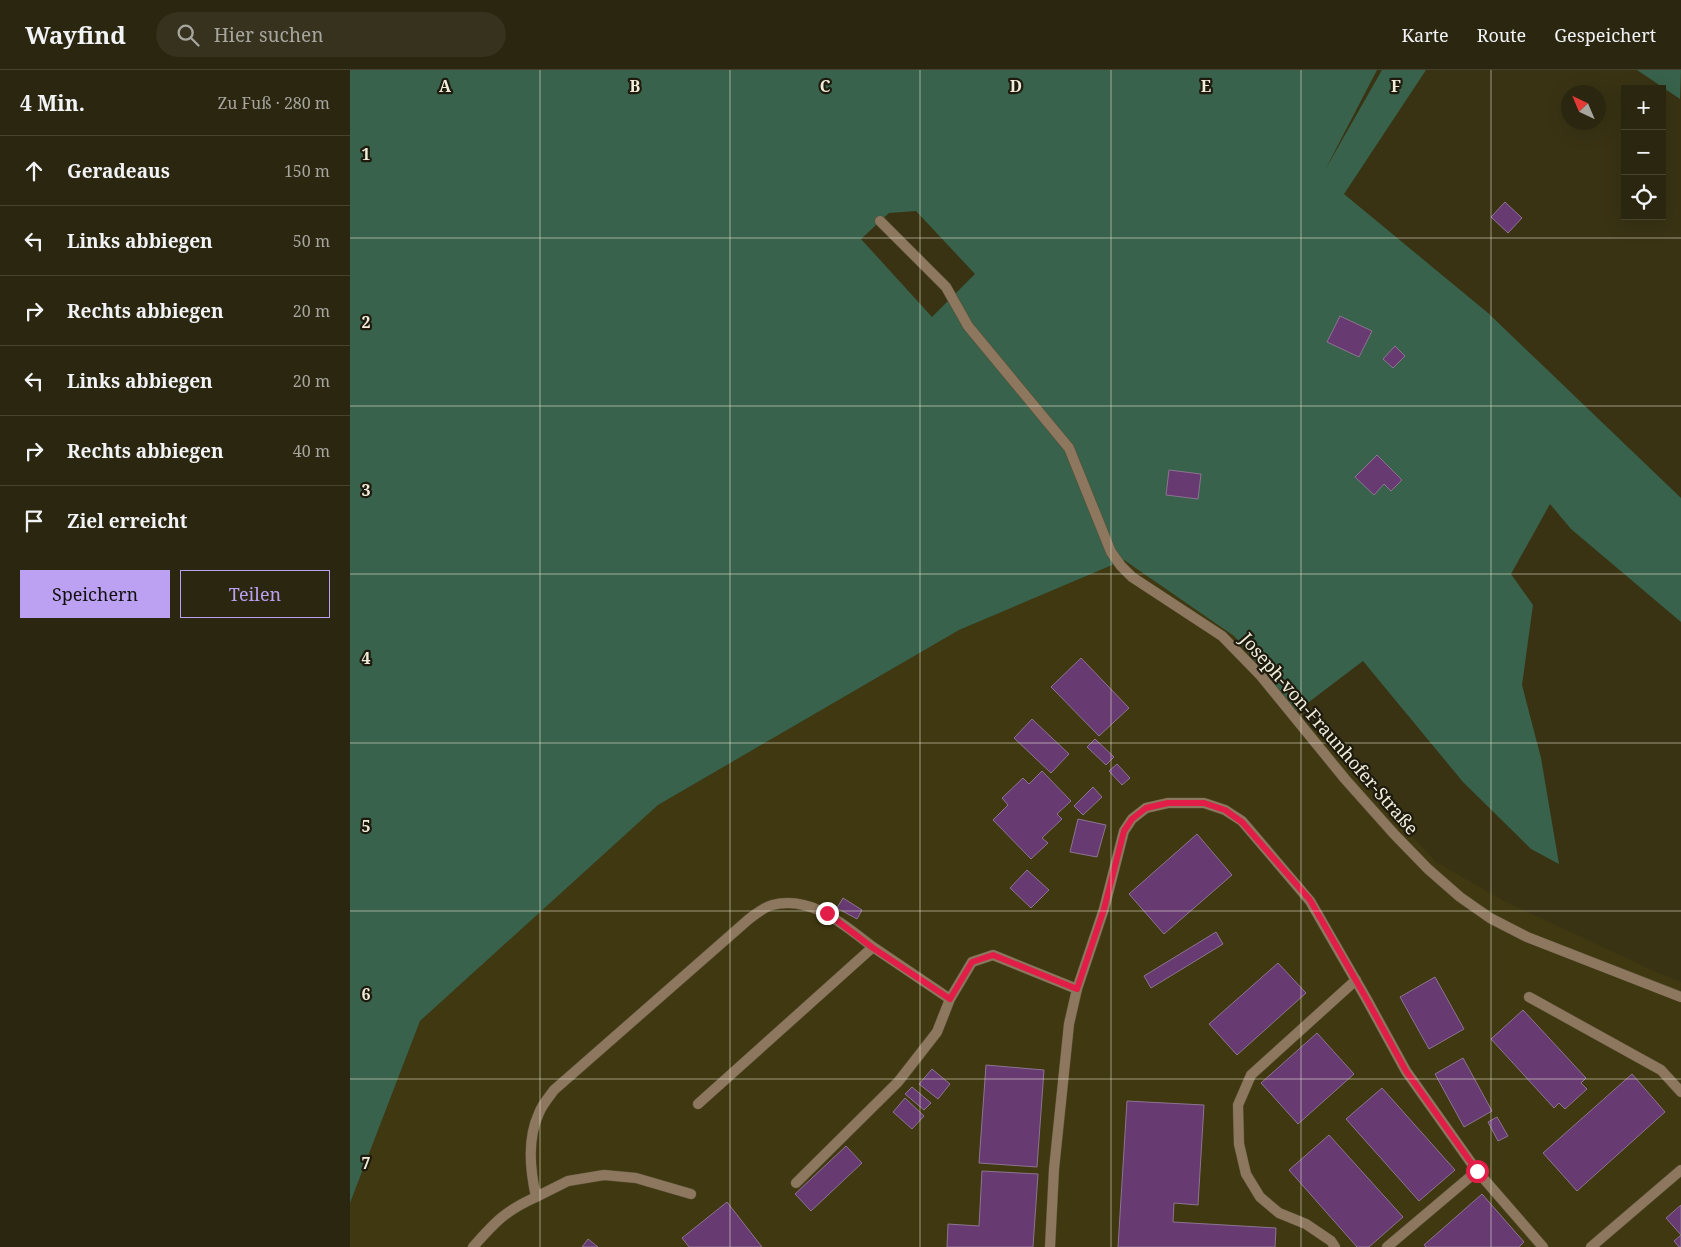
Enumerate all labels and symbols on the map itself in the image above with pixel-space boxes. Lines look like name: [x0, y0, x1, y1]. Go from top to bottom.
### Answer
text: A: [439, 75, 452, 97]
text: B: [630, 75, 641, 97]
text: C: [820, 75, 831, 97]
text: D: [1010, 75, 1022, 97]
text: E: [1201, 75, 1211, 97]
text: F: [1391, 75, 1401, 97]
north arrow: [1561, 85, 1606, 130]
text: 1: [361, 143, 371, 165]
text: 2: [361, 311, 371, 333]
text: 3: [361, 479, 371, 501]
street label: Joseph-von-Fraunhofer-Straße: [1235, 626, 1424, 839]
text: 4: [361, 647, 371, 669]
text: 5: [361, 815, 371, 837]
route end: [816, 902, 839, 925]
text: 6: [361, 983, 371, 1005]
text: 7: [361, 1152, 371, 1174]
route start: [1466, 1160, 1489, 1183]

